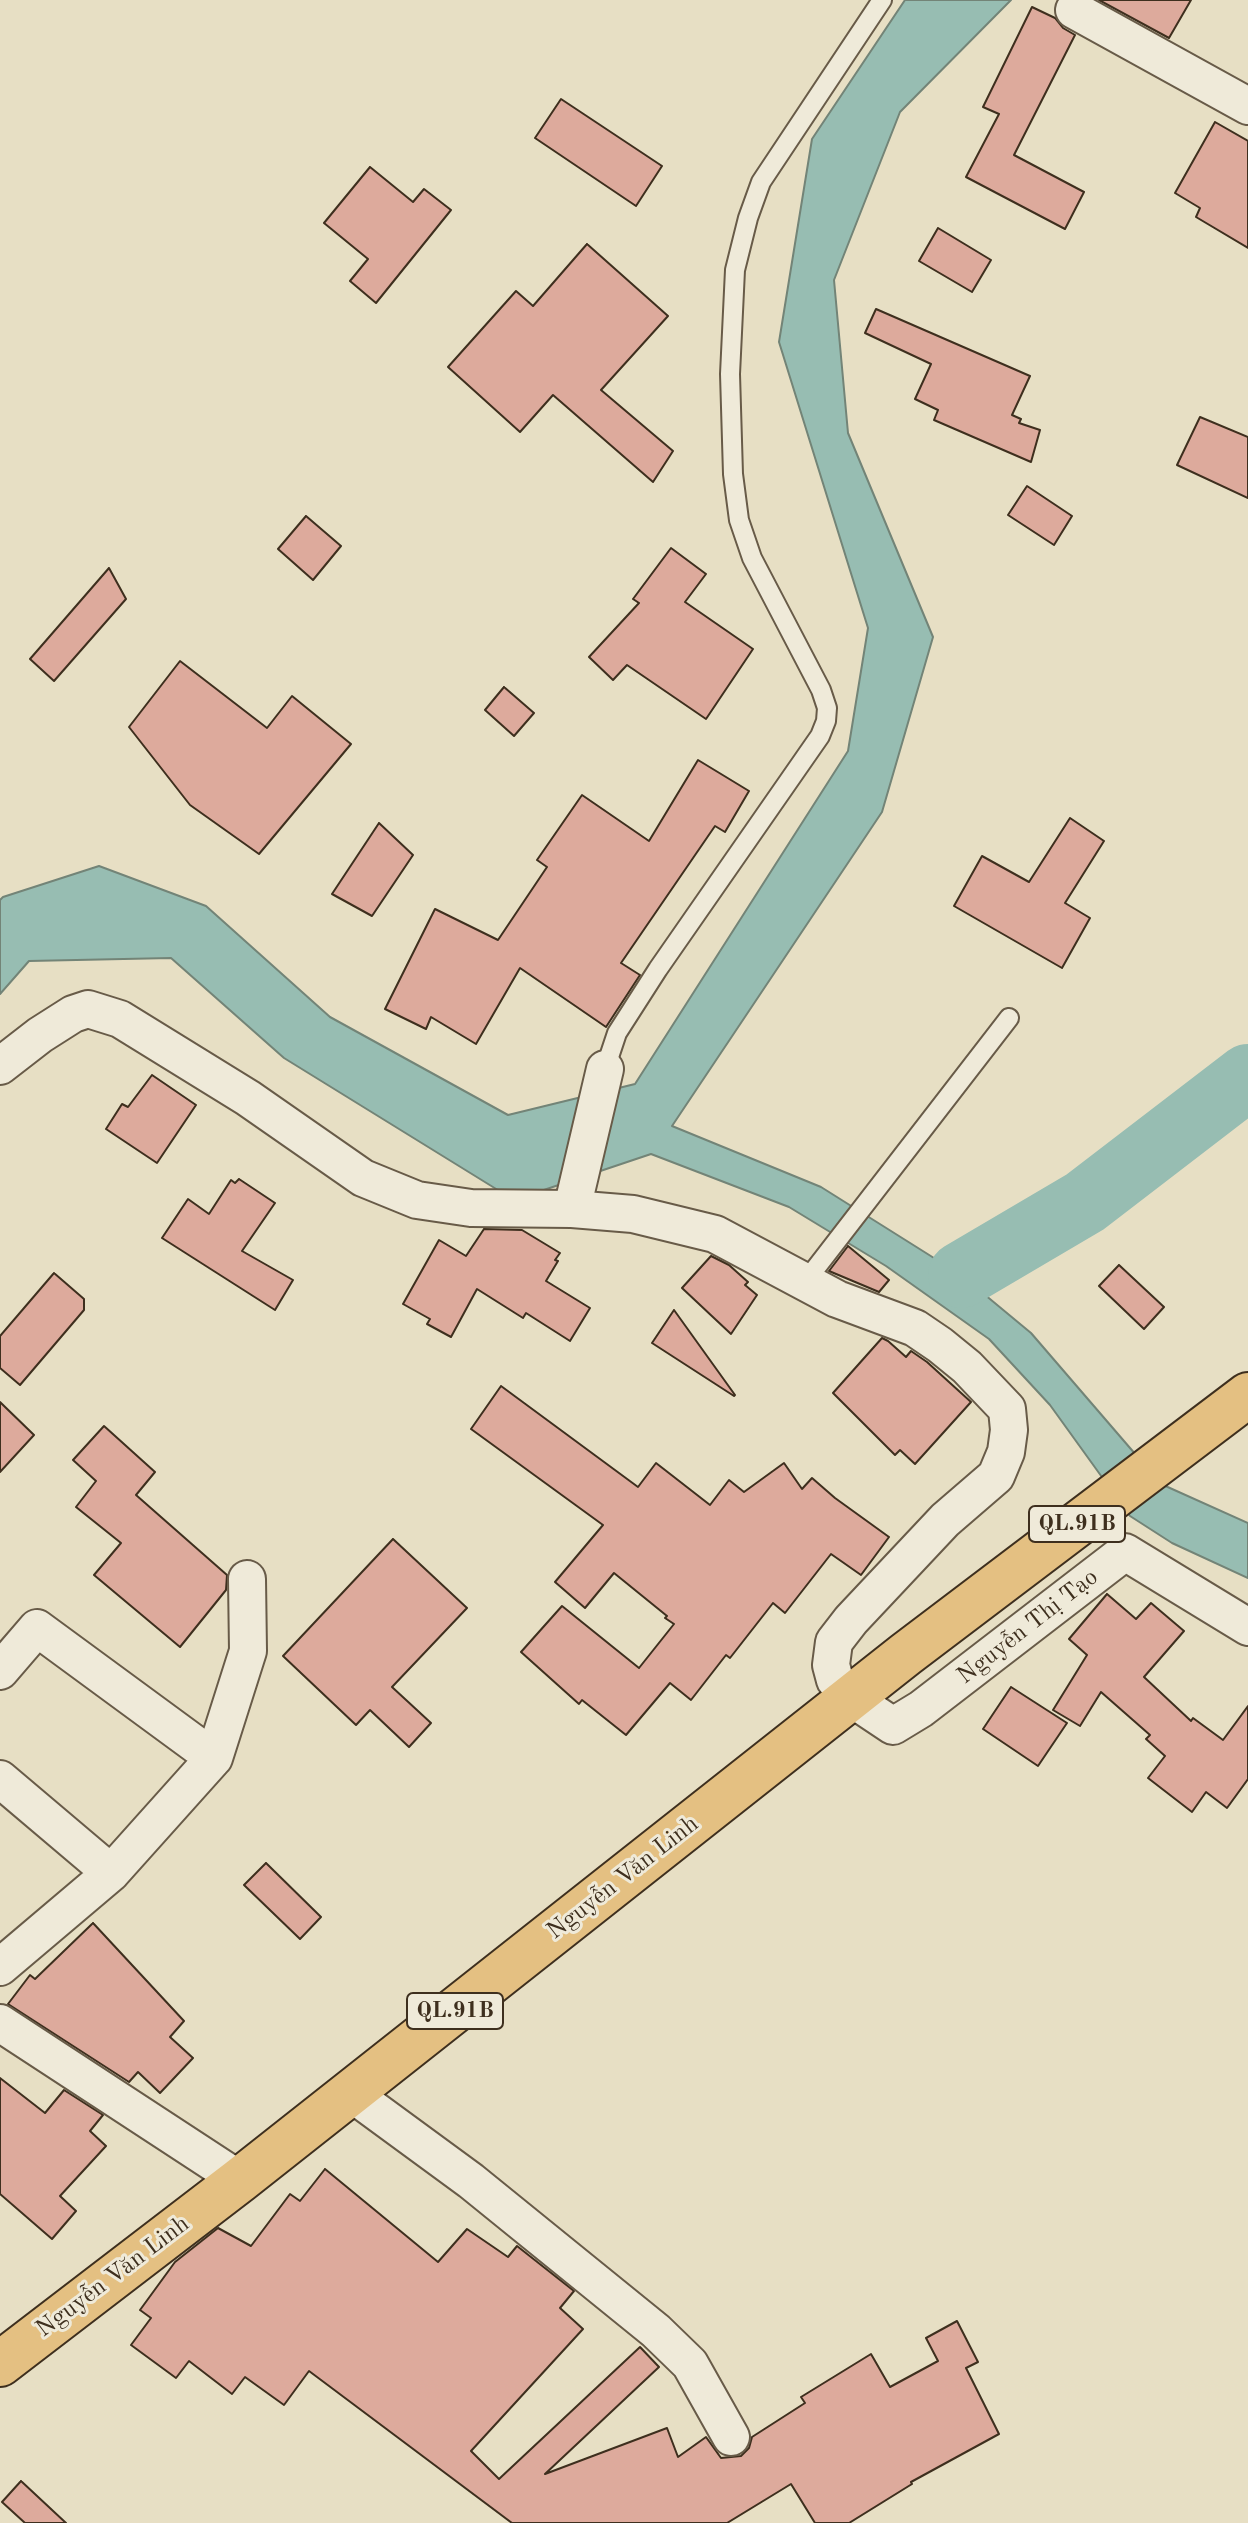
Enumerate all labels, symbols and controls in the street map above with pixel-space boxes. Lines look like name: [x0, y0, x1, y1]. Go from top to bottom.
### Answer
road number: QL.91B: [1029, 1506, 1125, 1542]
street label: Nguyễn Thị Tạo: [952, 1563, 1104, 1691]
street label: Nguyễn Văn Linh: [541, 1810, 705, 1946]
road number: QL.91B: [407, 1993, 503, 2029]
street label: Nguyễn Văn Linh: [31, 2210, 195, 2344]

